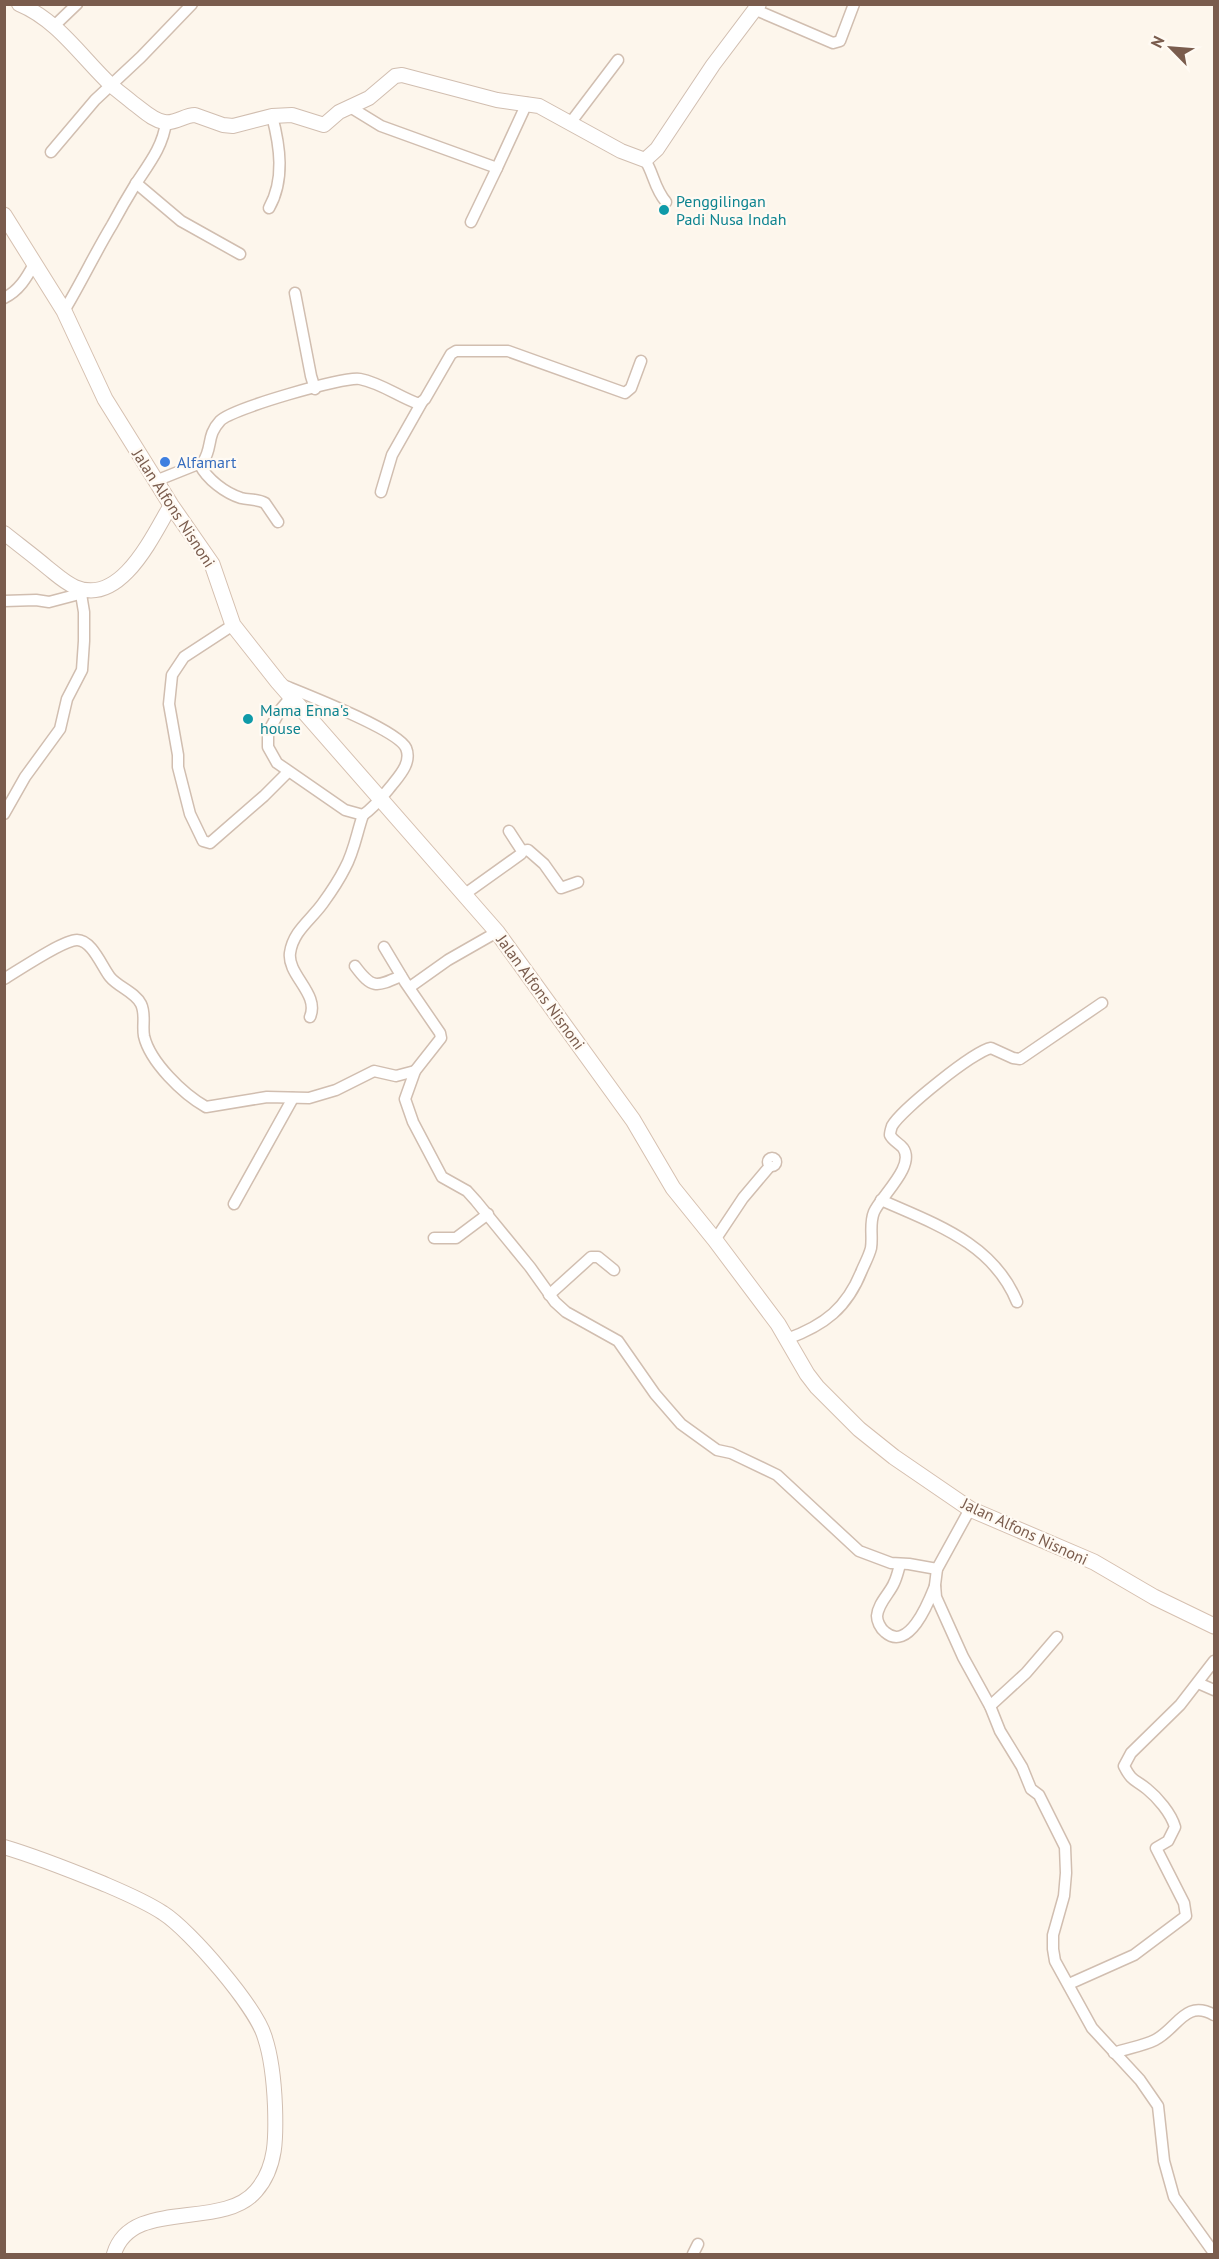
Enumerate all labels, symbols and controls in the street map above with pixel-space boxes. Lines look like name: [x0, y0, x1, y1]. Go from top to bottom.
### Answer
north arrow: [1141, 18, 1201, 78]
text: N: [1146, 33, 1169, 51]
place label: Penggilingan Padi Nusa Indah: [676, 191, 787, 229]
marker: Penggilingan Padi Nusa Indah: [657, 203, 671, 217]
street label: Jalan Alfons Nisnoni: [128, 444, 220, 571]
place label: Alfamart: [177, 452, 237, 472]
marker: Alfamart: [158, 455, 172, 469]
place label: Mama Enna's house: [260, 700, 349, 738]
marker: Mama Enna's house: [241, 712, 255, 726]
street label: Jalan Alfons Nisnoni: [492, 930, 589, 1053]
street label: Jalan Alfons Nisnoni: [958, 1493, 1091, 1569]

